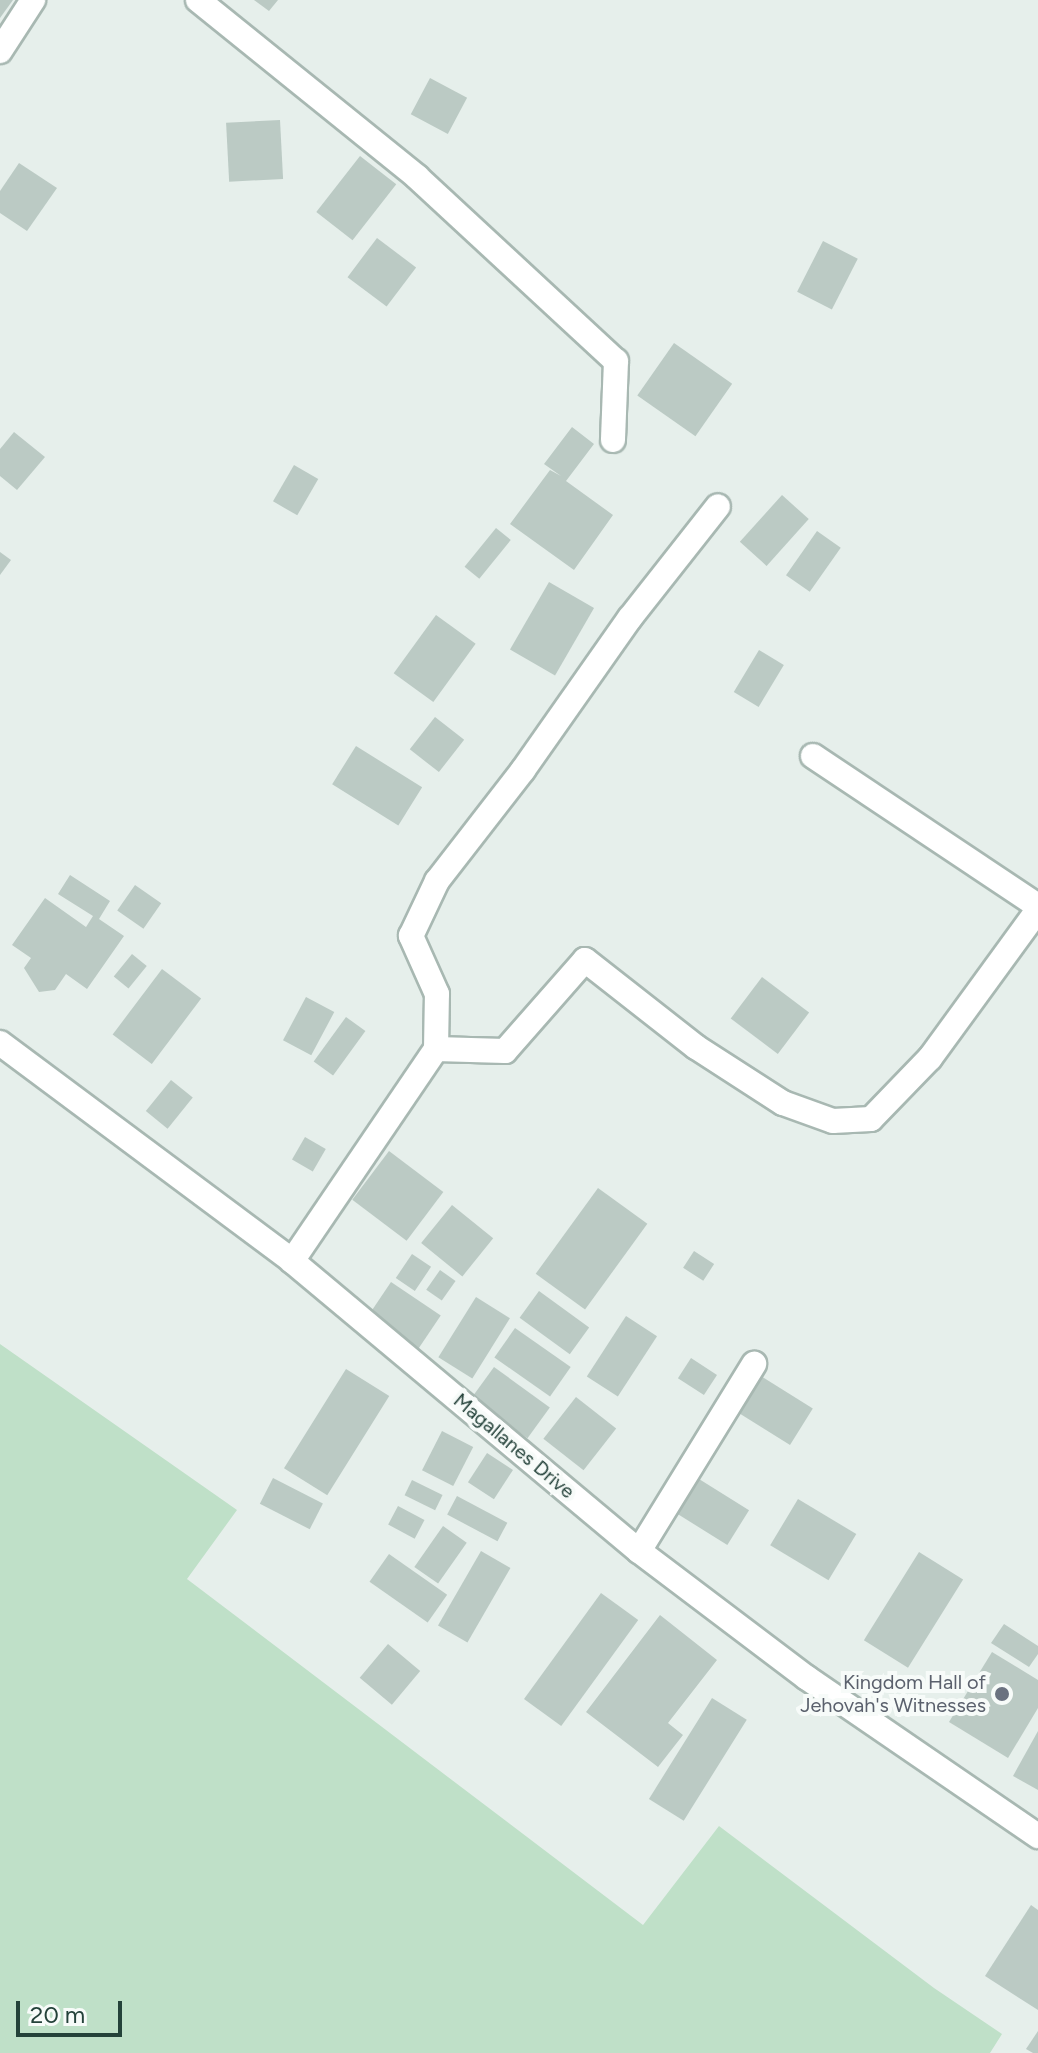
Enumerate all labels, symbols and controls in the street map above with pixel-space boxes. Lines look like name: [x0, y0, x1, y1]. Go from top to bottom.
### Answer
street label: Magallanes Drive: [449, 1388, 579, 1504]
place label: Kingdom Hall of Jehovah's Witnesses: [800, 1670, 986, 1717]
marker: Kingdom Hall of Jehovah's Witnesses: [993, 1685, 1011, 1703]
scale bar: [20, 1985, 126, 2035]
text: 20 m: [30, 2000, 85, 2029]

